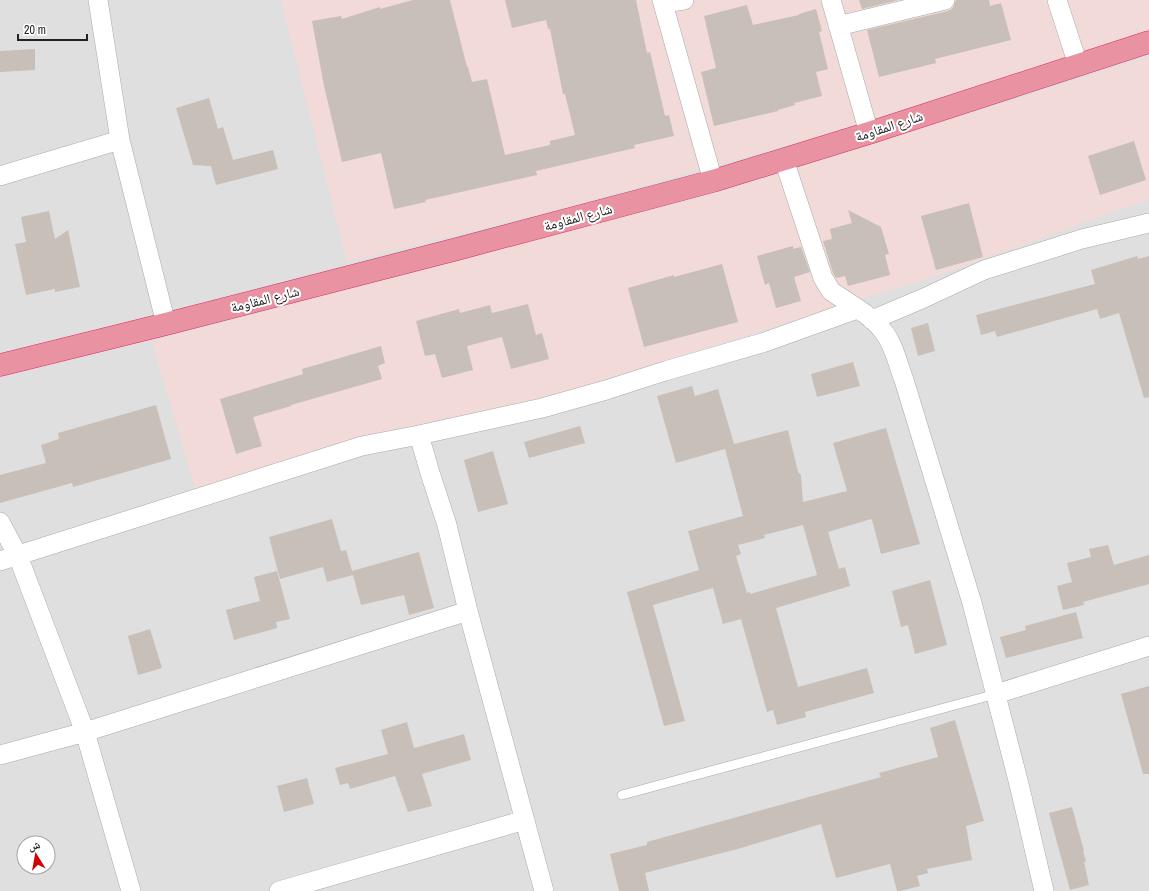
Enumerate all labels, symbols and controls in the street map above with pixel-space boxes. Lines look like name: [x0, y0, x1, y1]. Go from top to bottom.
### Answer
scale bar: [18, 16, 87, 42]
text: 20 m: [24, 22, 46, 38]
street label: شارع المقاومة: [853, 107, 925, 146]
street label: شارع المقاومة: [542, 199, 614, 236]
street label: شارع المقاومة: [229, 282, 301, 317]
north arrow: [16, 835, 56, 875]
text: ش: [27, 837, 42, 854]

